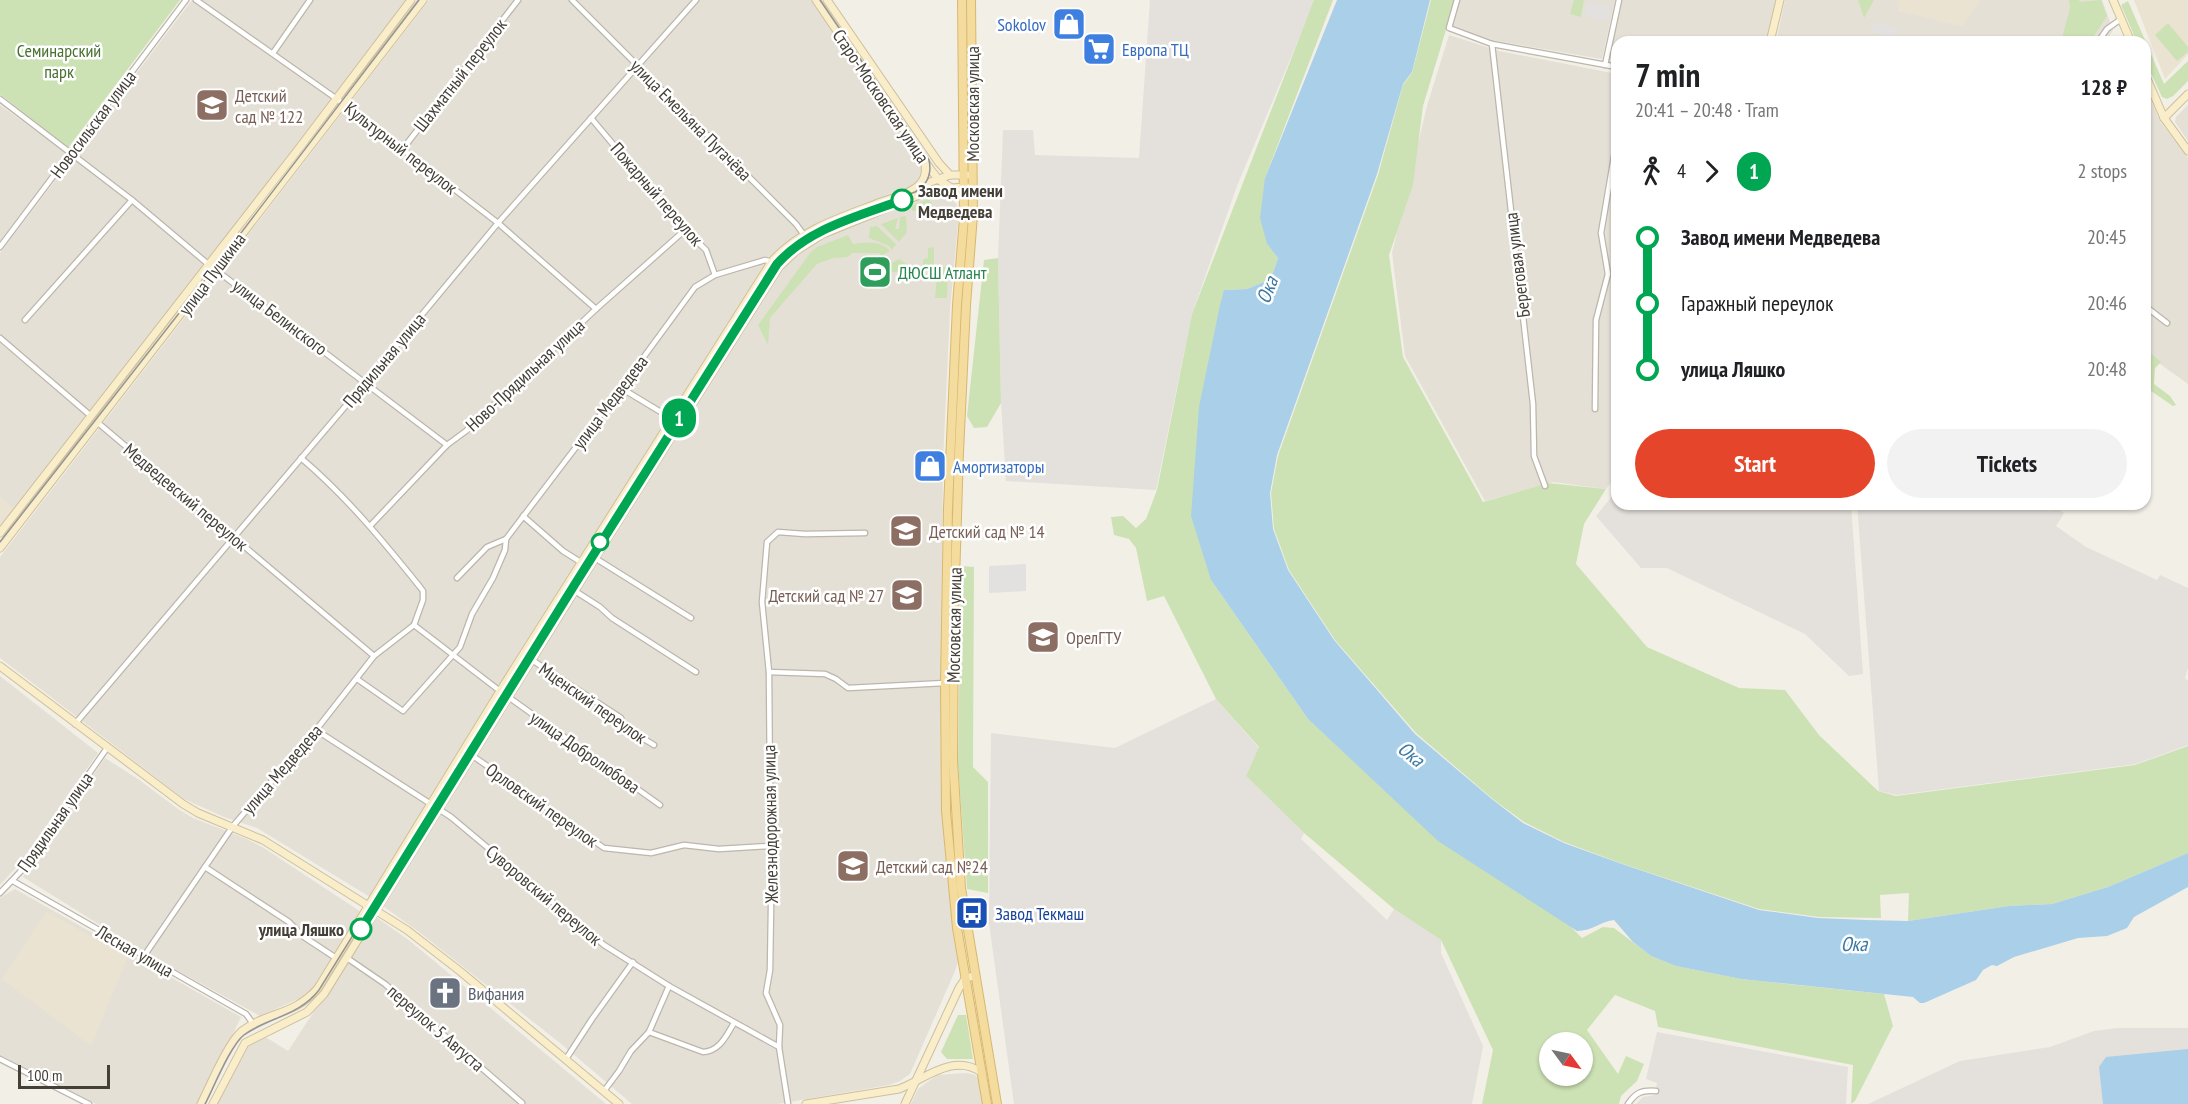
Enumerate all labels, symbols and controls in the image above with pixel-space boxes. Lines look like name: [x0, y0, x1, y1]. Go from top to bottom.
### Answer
shop icon: Sokolov: [1051, 6, 1087, 42]
place label: Sokolov: [997, 13, 1046, 36]
street label: Шахматный переулок: [409, 14, 511, 136]
street label: Старо-Московская улица: [828, 25, 934, 167]
supermarket icon: Европа ТЦ: [1081, 31, 1117, 67]
place label: Европа ТЦ: [1122, 38, 1189, 61]
park label: Семинарский парк: [17, 39, 101, 83]
street label: Московская улица: [961, 46, 984, 162]
text: 7 min: [1635, 53, 1700, 96]
street label: улица Емельяна Пугачёва: [625, 54, 757, 186]
street label: Новосильская улица: [45, 66, 141, 182]
text: 128 ₽: [2080, 73, 2127, 101]
place label: Детский сад № 122: [235, 84, 303, 128]
school or university icon: Детский сад № 122: [194, 87, 230, 123]
street label: Культурный переулок: [340, 97, 462, 199]
text: 20:41 – 20:48 · Tram: [1635, 97, 1779, 123]
street label: Пожарный переулок: [606, 137, 708, 251]
icon: walk: [1635, 155, 1668, 188]
icon: forward: [1695, 155, 1728, 188]
text: 4: [1677, 158, 1686, 184]
text: 1: [1749, 158, 1759, 185]
text: 2 stops: [2078, 158, 2127, 184]
place label: Завод имени Медведева: [918, 179, 1003, 223]
marker: Завод имени Медведева: [891, 189, 913, 211]
street label: Береговая улица: [1499, 211, 1535, 319]
text: Завод имени Медведева: [1681, 223, 1880, 251]
text: 20:45: [2087, 224, 2127, 250]
street label: улица Пушкина: [173, 228, 251, 320]
sports icon: ДЮСШ Атлант: [857, 254, 893, 290]
place label: ДЮСШ Атлант: [898, 261, 987, 284]
water label: Ока: [1250, 272, 1284, 307]
street label: улица Белинского: [228, 274, 332, 360]
text: Гаражный переулок: [1681, 289, 1833, 317]
text: 20:46: [2087, 290, 2127, 316]
street label: Прядильная улица: [338, 308, 430, 412]
street label: Ново-Прядильная улица: [461, 314, 589, 436]
street label: улица Медведева: [567, 351, 653, 453]
text: улица Ляшко: [1681, 355, 1785, 383]
text: 20:48: [2087, 356, 2127, 382]
line badge: 1: [660, 398, 698, 438]
text: 1: [674, 405, 684, 432]
button: Start: [1635, 429, 1875, 498]
button: Tickets: [1887, 429, 2127, 498]
street label: Медведевский переулок: [119, 438, 253, 556]
shop icon: Амортизаторы: [912, 448, 948, 484]
place label: Амортизаторы: [953, 455, 1044, 478]
school or university icon: Детский сад № 14: [888, 513, 924, 549]
place label: Детский сад № 14: [929, 520, 1045, 543]
unlabelled marker: [591, 533, 609, 551]
street label: Московская улица: [941, 567, 967, 683]
school or university icon: Детский сад № 27: [889, 577, 925, 613]
place label: Детский сад № 27: [768, 584, 884, 607]
school or university icon: ОрелГТУ: [1025, 619, 1061, 655]
place label: ОрелГТУ: [1066, 626, 1122, 649]
street label: Мценский переулок: [535, 657, 651, 749]
street label: улица Добролюбова: [526, 706, 644, 798]
street label: улица Медведева: [237, 719, 327, 819]
water label: Ока: [1392, 735, 1430, 773]
street label: Железнодорожная улица: [757, 745, 783, 904]
street label: Орловский переулок: [481, 758, 603, 852]
street label: Прядильная улица: [12, 768, 98, 876]
street label: Суворовский переулок: [481, 840, 607, 950]
school or university icon: Детский сад №24: [835, 848, 871, 884]
place label: Детский сад №24: [876, 855, 988, 878]
bus stop icon: Завод Текмаш: [954, 895, 990, 931]
place label: Завод Текмаш: [995, 902, 1084, 925]
place label: улица Ляшко: [258, 918, 344, 941]
marker: улица Ляшко: [350, 918, 372, 940]
street label: Лесная улица: [91, 919, 178, 982]
water label: Ока: [1841, 931, 1868, 957]
church icon: Вифания: [427, 975, 463, 1011]
street label: переулок 5 Августа: [383, 980, 489, 1076]
place label: Вифания: [468, 982, 524, 1005]
north arrow: [1539, 1032, 1593, 1086]
map controls: [1539, 1032, 1593, 1086]
scale bar: [18, 1062, 110, 1090]
text: 100 m: [27, 1065, 62, 1085]

